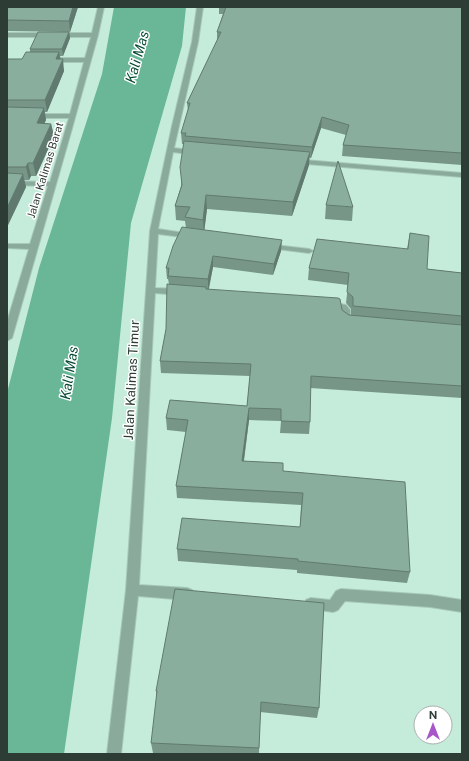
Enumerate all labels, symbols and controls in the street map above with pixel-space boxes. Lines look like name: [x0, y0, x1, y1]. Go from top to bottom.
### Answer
water label: Kali Mas: [122, 29, 152, 85]
street label: Jalan Kalimas Barat: [25, 121, 65, 219]
street label: Jalan Kalimas Timur: [121, 320, 142, 440]
water label: Kali Mas: [57, 345, 81, 401]
north arrow: [413, 705, 453, 745]
text: N: [429, 709, 437, 721]

